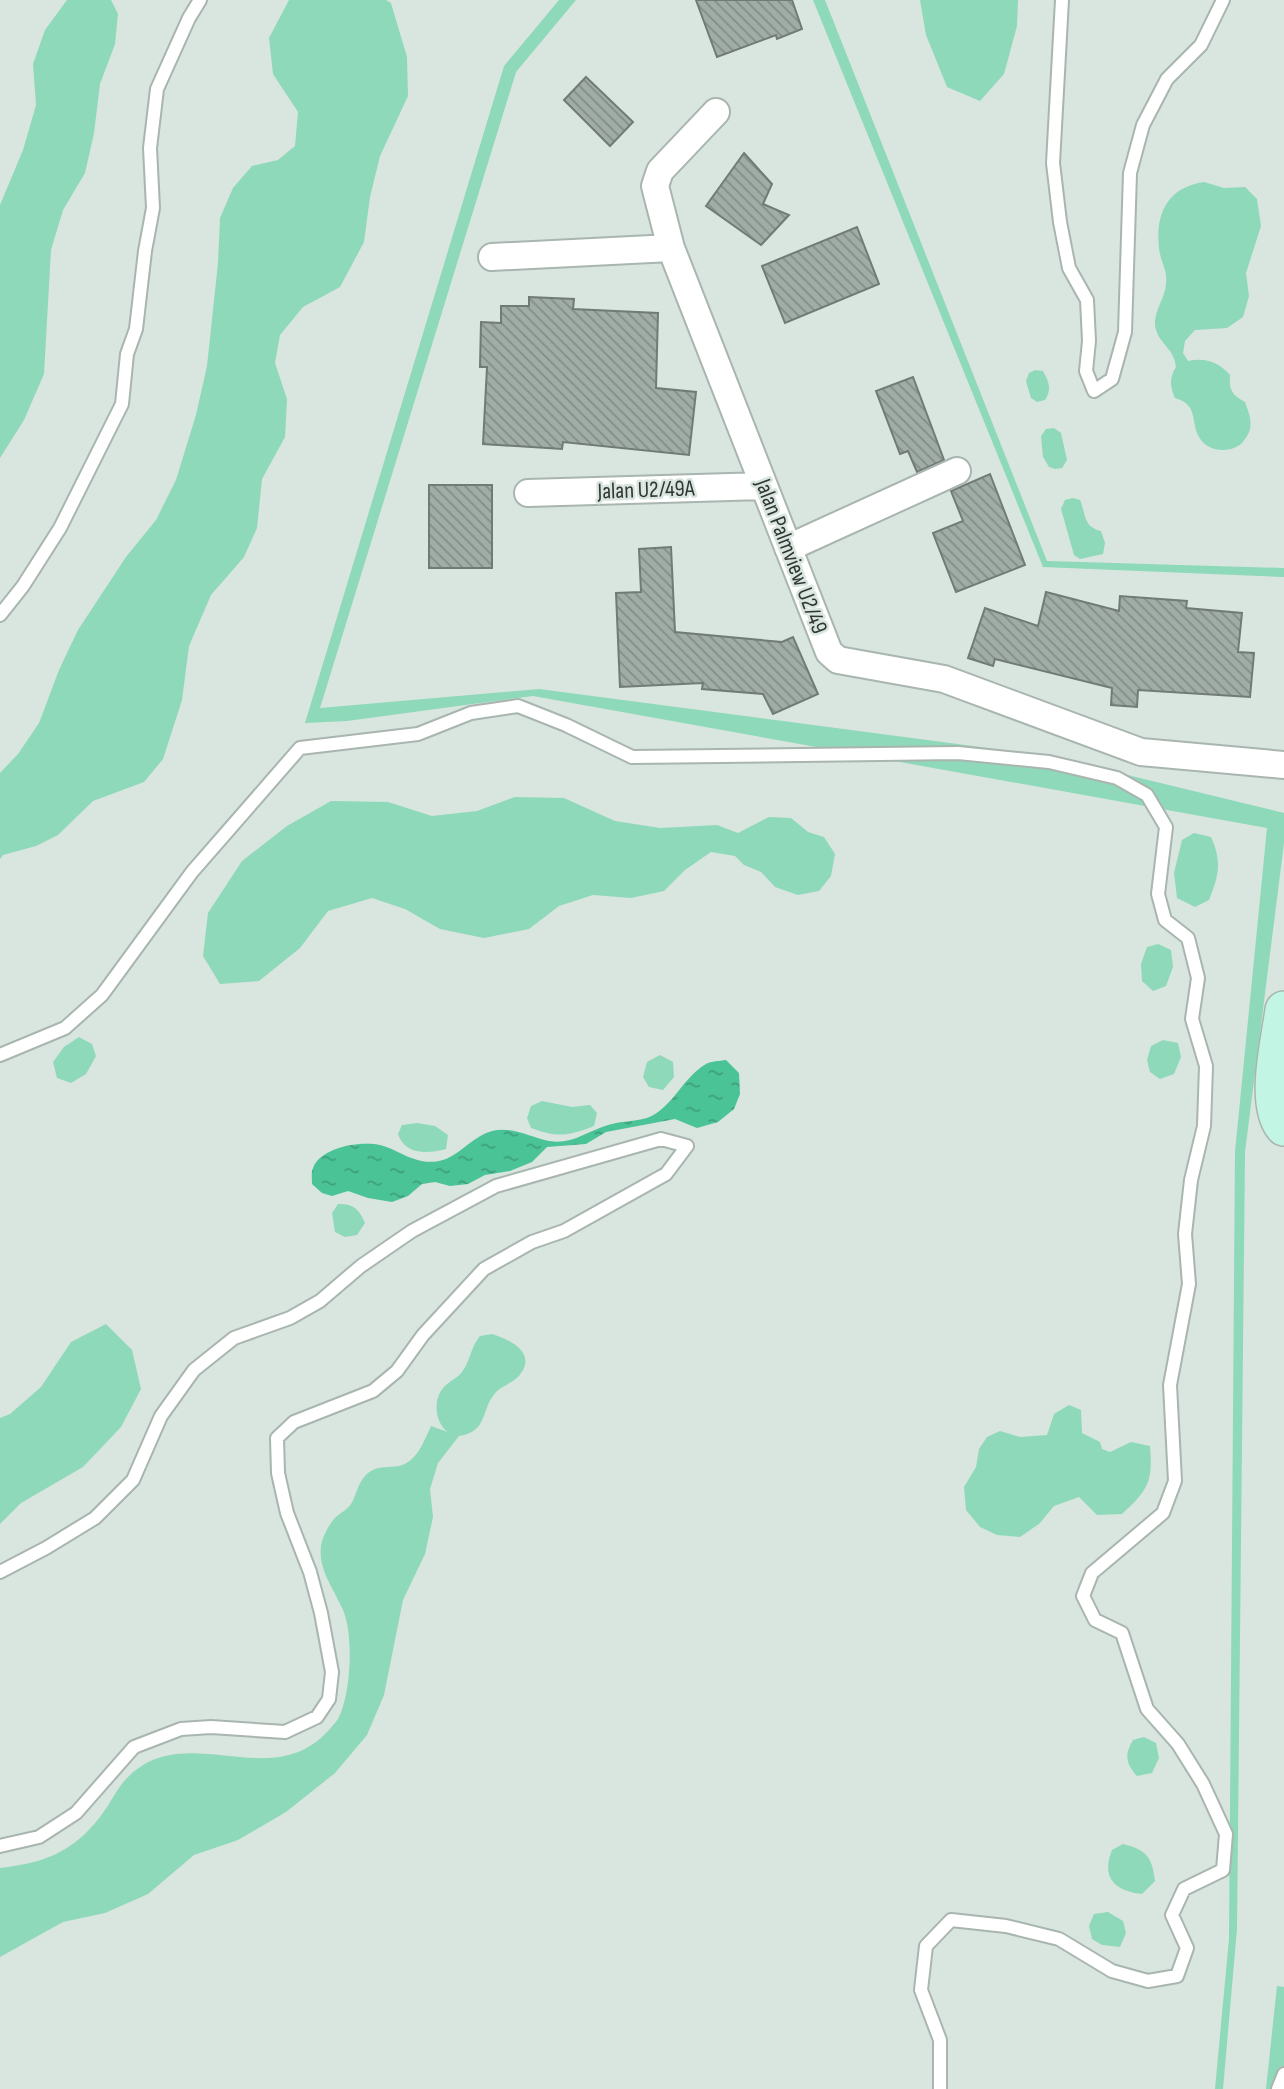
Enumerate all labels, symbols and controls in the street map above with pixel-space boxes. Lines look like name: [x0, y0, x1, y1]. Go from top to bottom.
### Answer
street label: Jalan U2/49A: [596, 474, 695, 506]
street label: Jalan Palmview U2/49: [748, 474, 833, 638]

